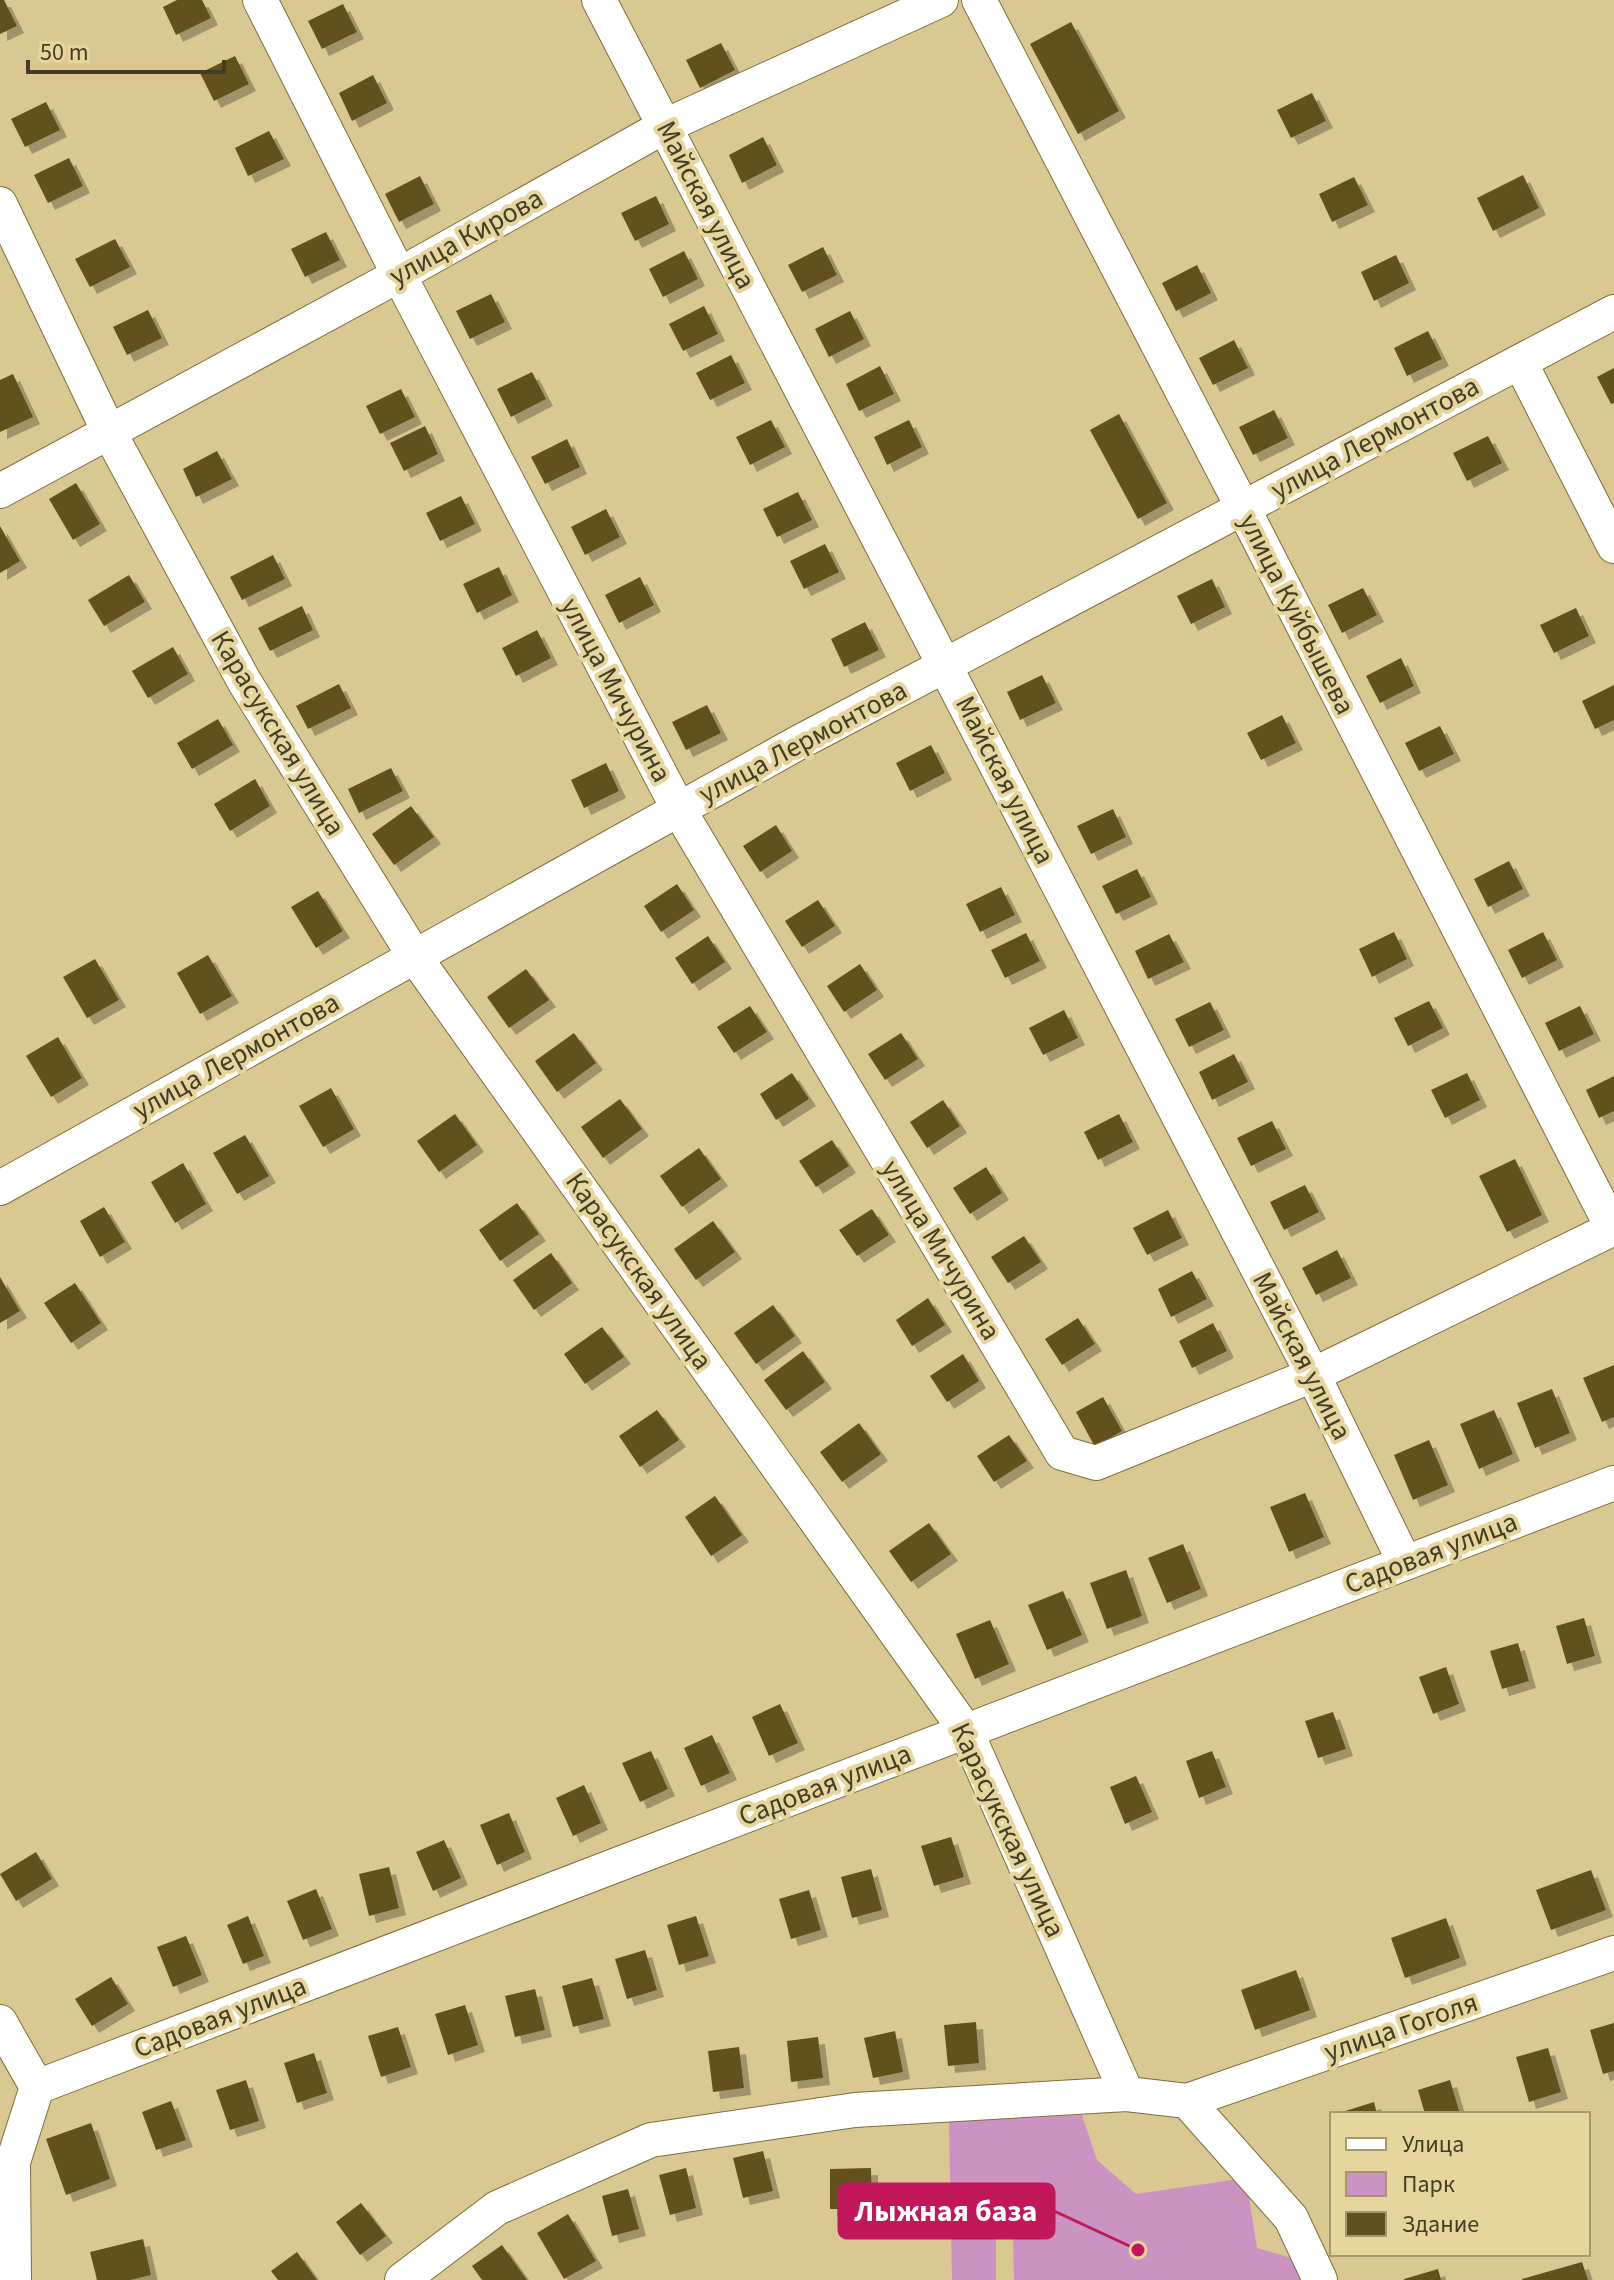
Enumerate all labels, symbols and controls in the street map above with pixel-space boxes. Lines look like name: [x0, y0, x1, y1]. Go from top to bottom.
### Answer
scale bar: [28, 24, 224, 74]
text: 50 m: [40, 35, 89, 70]
street label: Майская улица: [646, 114, 766, 296]
street label: улица Кирова: [382, 178, 550, 296]
street label: улица Лермонтова: [1264, 366, 1486, 510]
street label: улица Куйбышева: [1229, 506, 1365, 722]
street label: улица Мичурина: [551, 591, 681, 789]
street label: Карасукская улица: [201, 623, 355, 843]
street label: улица Лермонтова: [692, 670, 914, 814]
street label: Майская улица: [945, 689, 1065, 871]
street label: улица Лермонтова: [125, 983, 347, 1129]
street label: улица Мичурина: [871, 1152, 1011, 1348]
street label: Карасукская улица: [556, 1164, 722, 1378]
street label: Майская улица: [1242, 1265, 1362, 1447]
street label: Садовая улица: [1339, 1502, 1523, 1604]
street label: Карасукская улица: [941, 1716, 1075, 1944]
street label: Садовая улица: [733, 1734, 917, 1836]
street label: Садовая улица: [128, 1966, 312, 2068]
street label: улица Гоголя: [1319, 1982, 1483, 2072]
legend: [1330, 2112, 1590, 2256]
text: Улица: [1402, 2127, 1464, 2162]
text: Парк: [1402, 2167, 1455, 2202]
callout: Лыжная база: [839, 2184, 1054, 2238]
text: Лыжная база: [854, 2190, 1037, 2233]
text: Здание: [1402, 2207, 1479, 2242]

